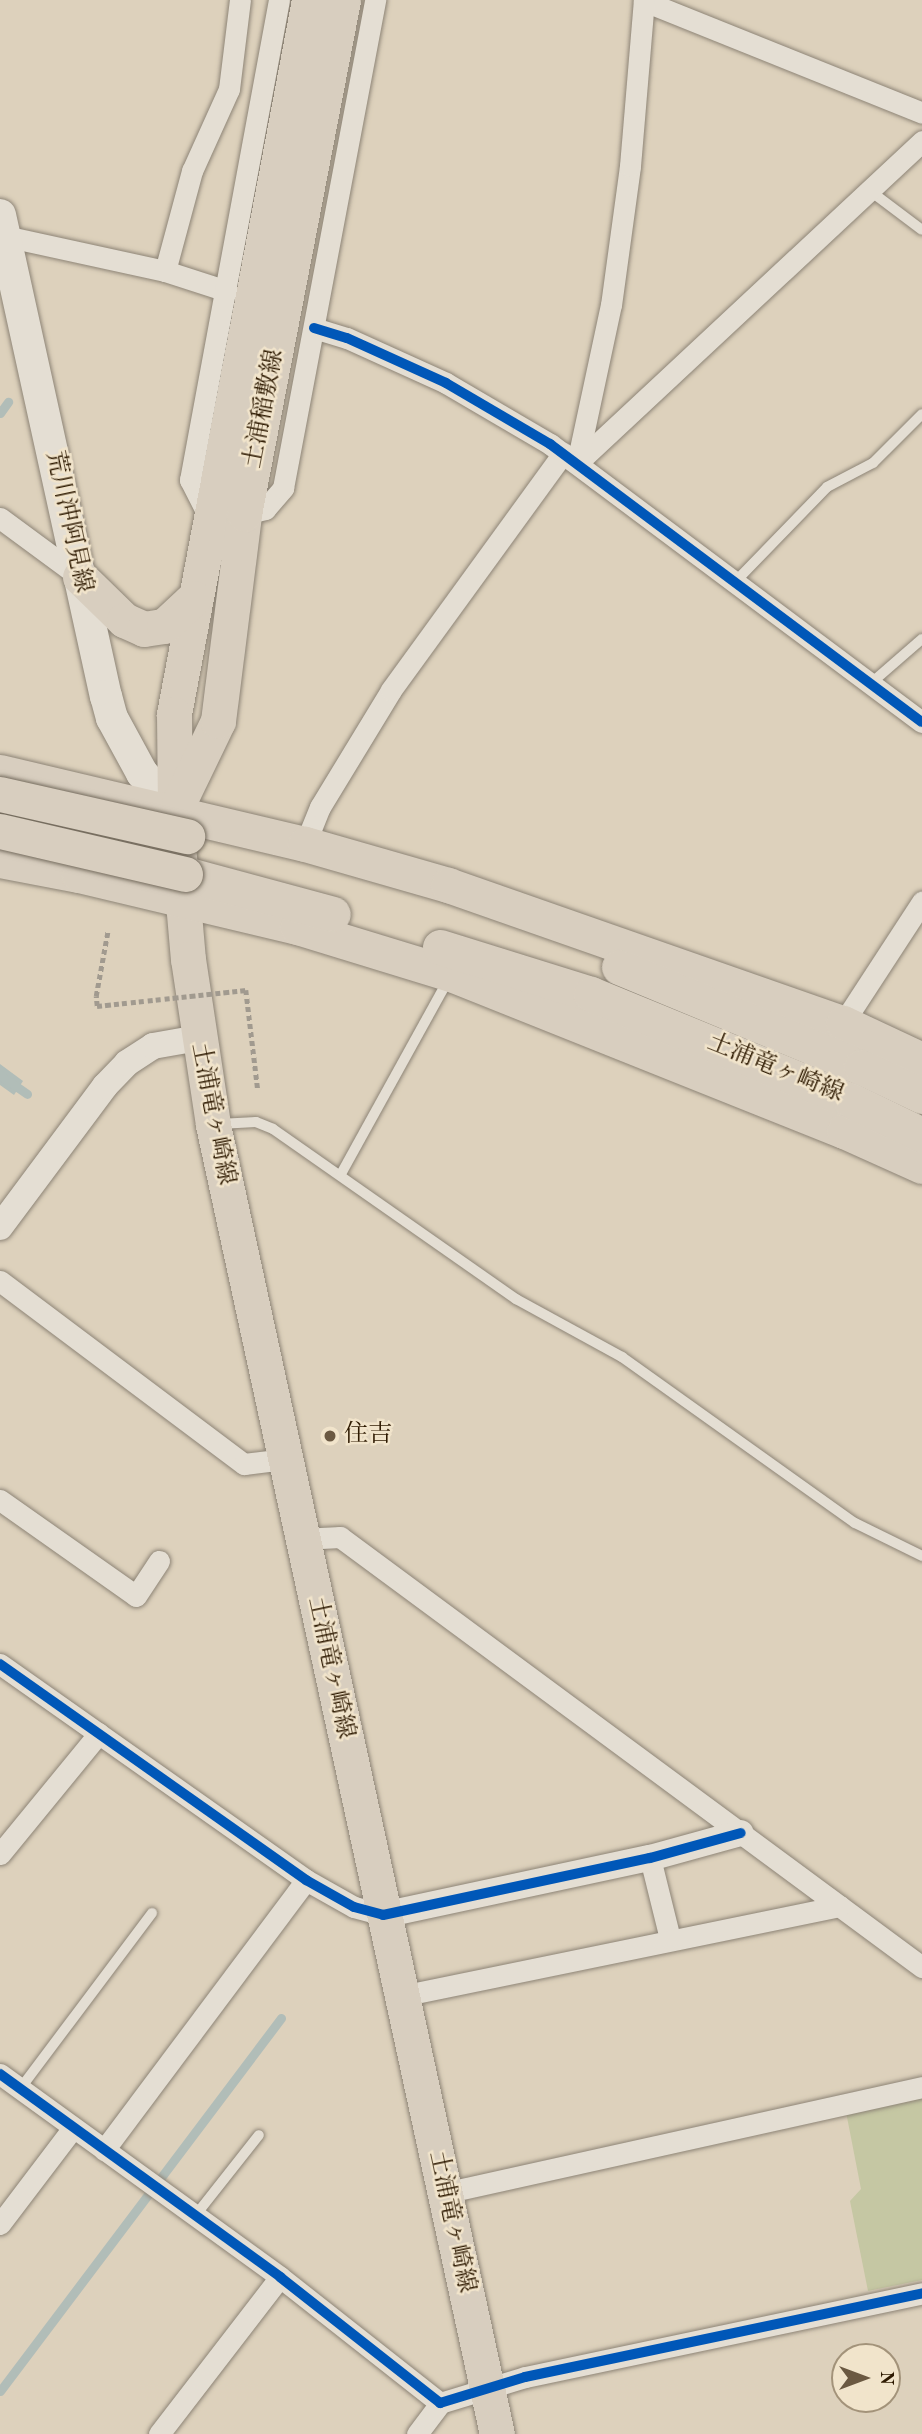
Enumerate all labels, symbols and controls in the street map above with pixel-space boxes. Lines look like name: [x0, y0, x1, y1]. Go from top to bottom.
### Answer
street label: 土浦稲敷線: [239, 347, 291, 471]
street label: 荒川沖阿見線: [39, 449, 97, 595]
street label: 土浦竜ヶ崎線: [703, 1029, 847, 1109]
street label: 土浦竜ヶ崎線: [184, 1041, 240, 1187]
place label: 住吉: [344, 1422, 392, 1450]
marker: 住吉: [322, 1428, 338, 1444]
street label: 土浦竜ヶ崎線: [301, 1595, 359, 1741]
street label: 土浦竜ヶ崎線: [422, 2149, 480, 2295]
north arrow: [831, 2343, 901, 2413]
text: N: [876, 2371, 895, 2385]

